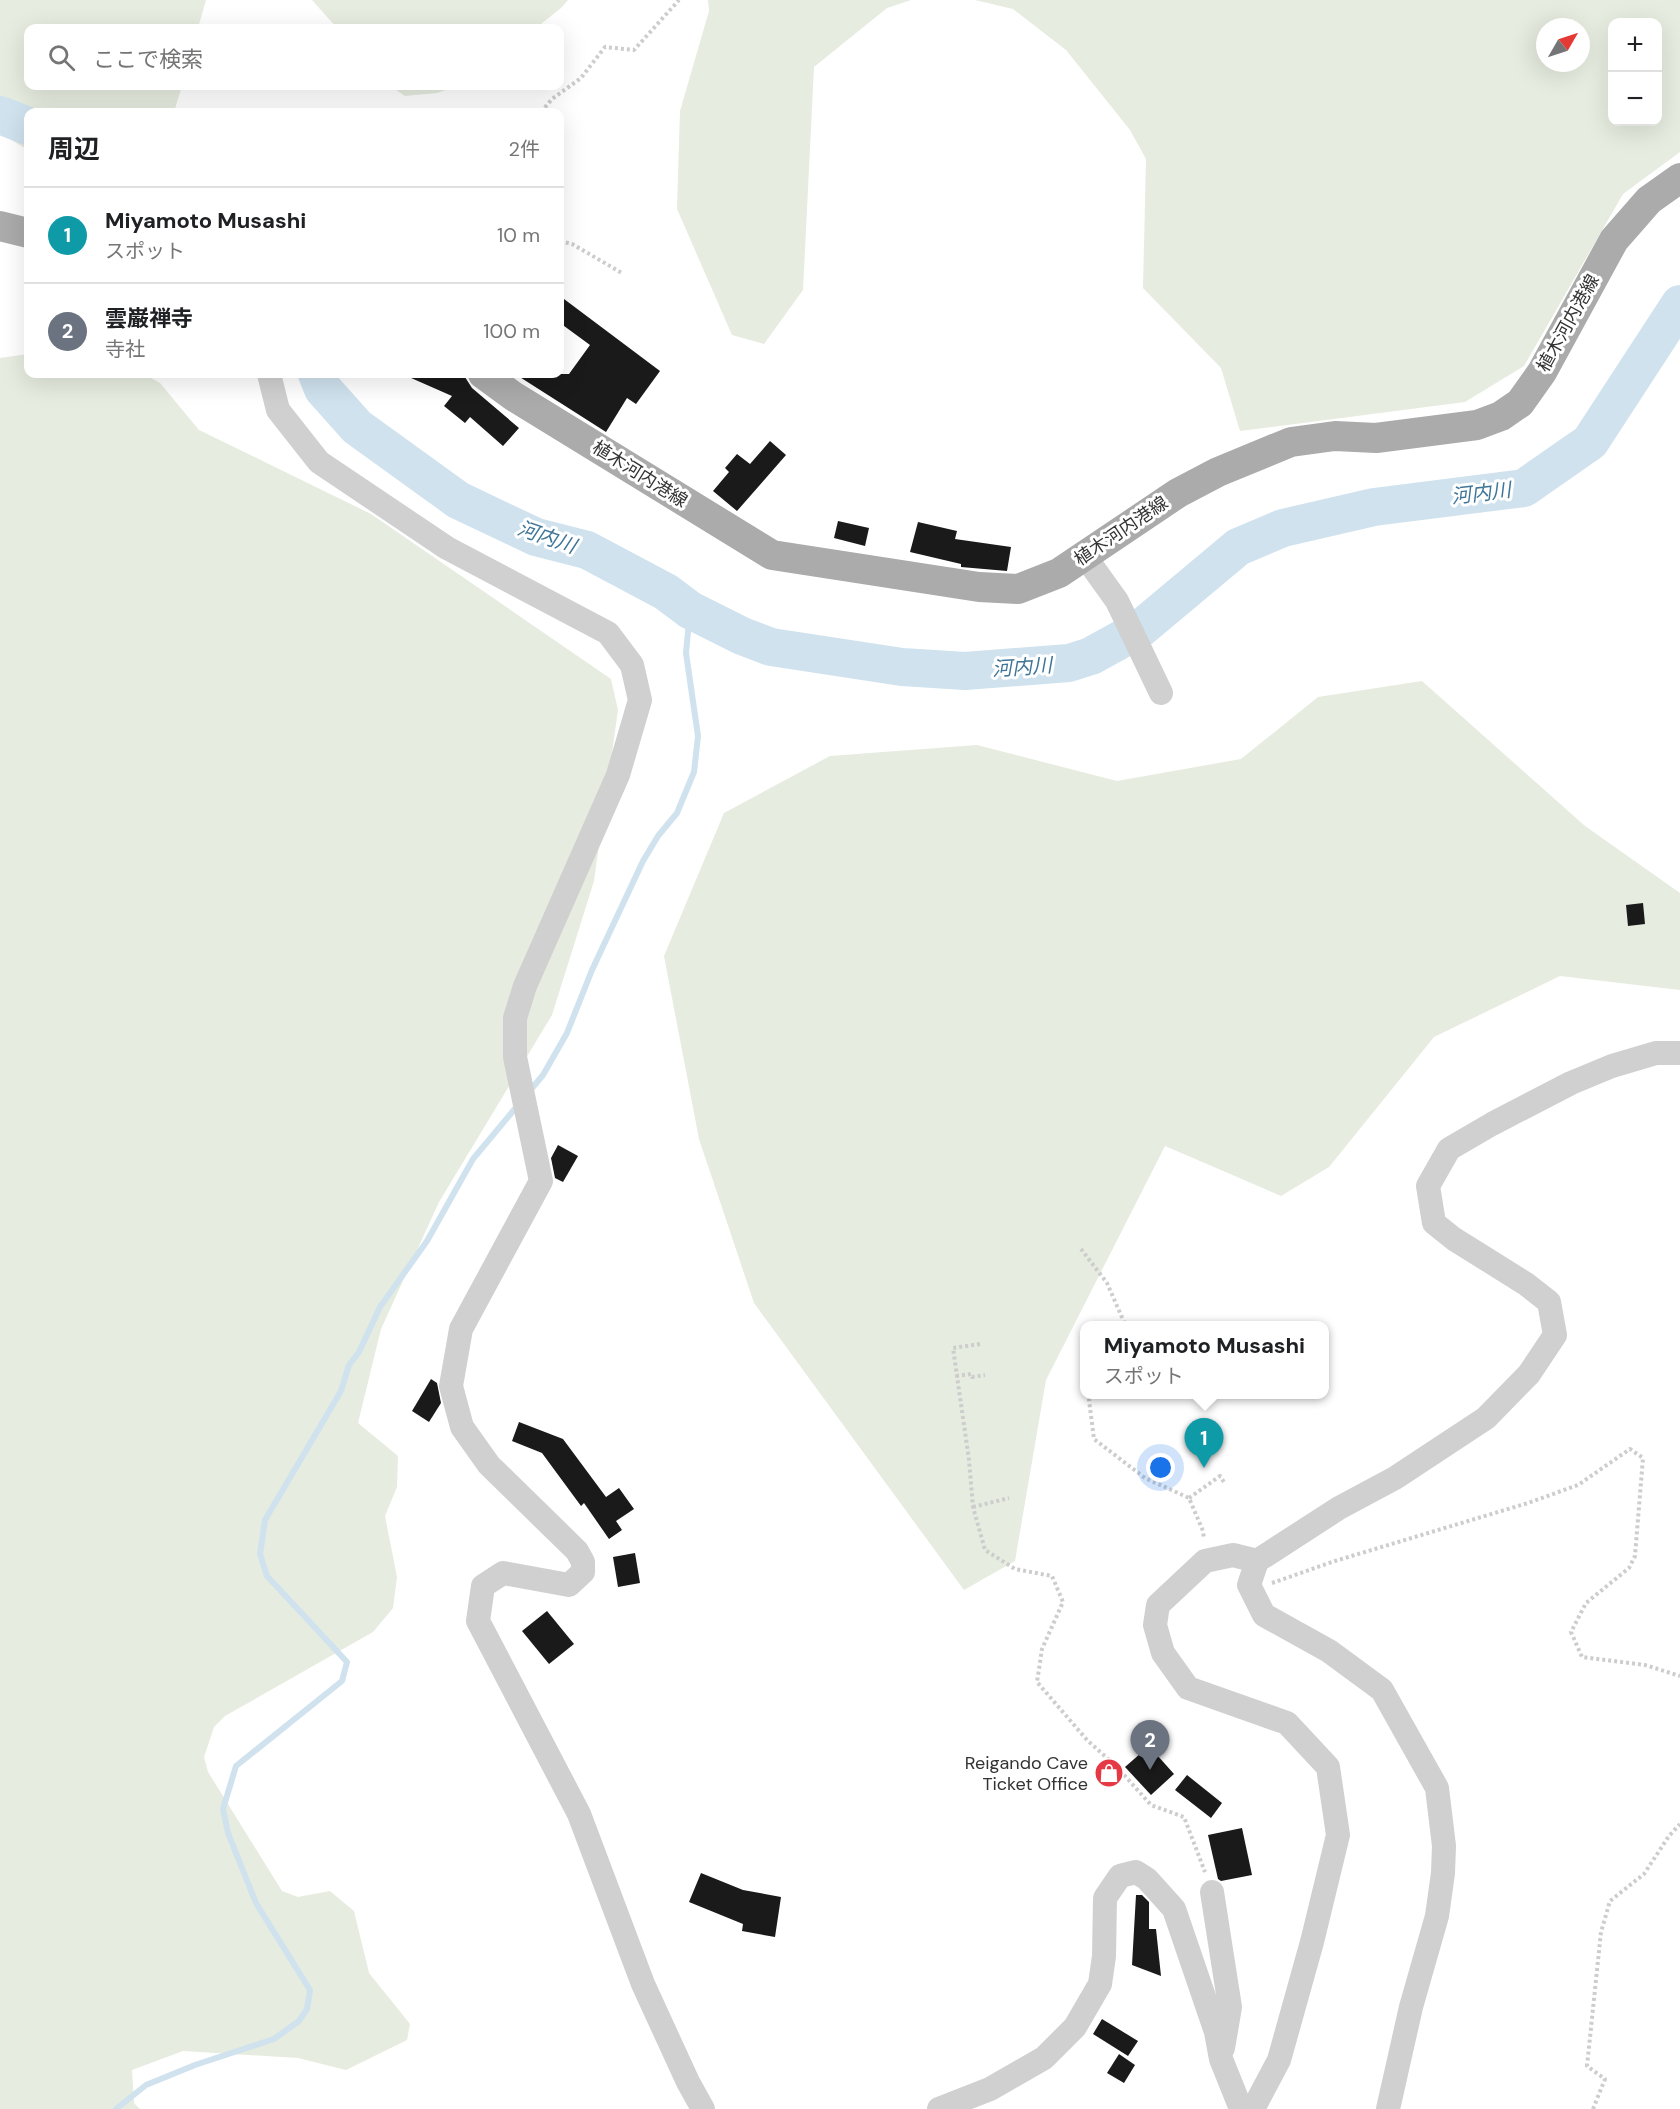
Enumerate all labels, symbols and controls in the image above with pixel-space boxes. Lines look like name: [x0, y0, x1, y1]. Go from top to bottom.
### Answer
north arrow: [1536, 18, 1590, 72]
map controls: [1608, 18, 1662, 126]
button: +: [1608, 18, 1662, 72]
search box: [24, 24, 564, 90]
icon: search: [45, 41, 78, 74]
text: ここで検索: [93, 45, 203, 74]
button: −: [1608, 72, 1662, 126]
text: 周辺: [48, 132, 100, 166]
text: 2件: [508, 136, 540, 162]
text: Miyamoto Musashi: [105, 206, 306, 235]
text: 1: [64, 222, 71, 248]
text: 10 m: [497, 222, 540, 248]
text: スポット: [105, 238, 185, 264]
street label: 植木河内港線: [1531, 270, 1605, 376]
text: 雲巌禅寺: [105, 304, 193, 333]
text: 2: [62, 318, 73, 344]
text: 100 m: [483, 318, 540, 344]
text: 寺社: [105, 336, 145, 362]
street label: 植木河内港線: [588, 435, 692, 513]
water label: 河内川: [1450, 476, 1514, 510]
street label: 植木河内港線: [1070, 491, 1172, 571]
water label: 河内川: [514, 515, 581, 560]
water label: 河内川: [991, 652, 1055, 682]
popup: [1080, 1321, 1329, 1399]
text: Miyamoto Musashi: [1104, 1331, 1305, 1360]
text: スポット: [1104, 1363, 1184, 1389]
pin: 1: [1184, 1418, 1224, 1468]
your location: [1146, 1453, 1175, 1482]
pin: 2: [1130, 1720, 1170, 1770]
place label: Reigando Cave Ticket Office: [965, 1751, 1088, 1796]
shop icon: Reigando Cave Ticket Office: [1093, 1757, 1125, 1789]

